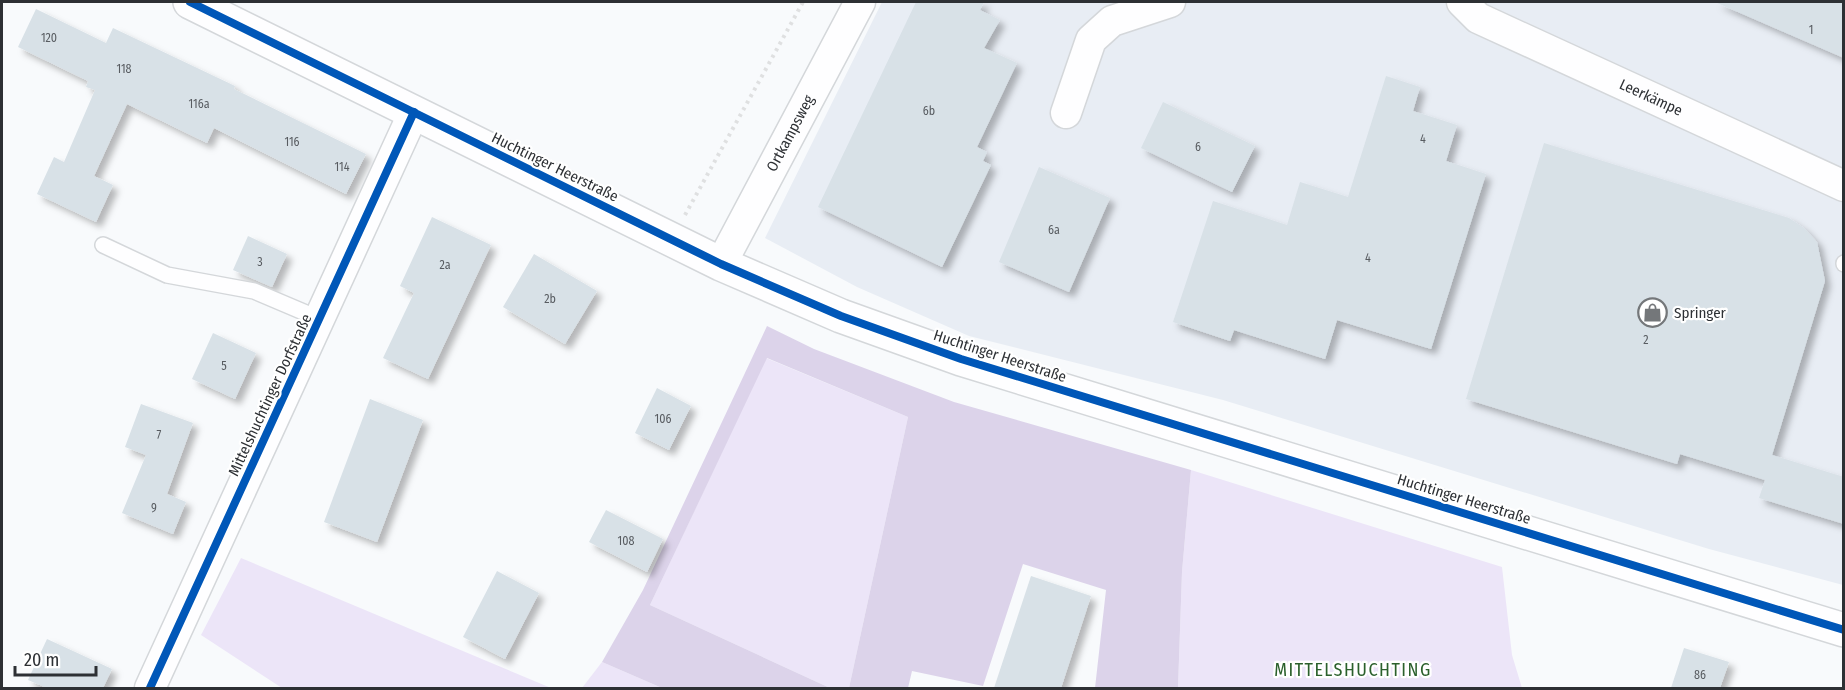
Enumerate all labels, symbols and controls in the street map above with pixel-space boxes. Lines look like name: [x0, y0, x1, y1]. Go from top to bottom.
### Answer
house number: 1: [1809, 23, 1813, 37]
house number: 120: [41, 31, 57, 45]
house number: 118: [116, 62, 132, 76]
street label: Leerkämpe: [1617, 75, 1685, 120]
street label: Ortkampsweg: [763, 92, 818, 175]
house number: 116a: [188, 97, 210, 111]
house number: 6b: [923, 104, 935, 118]
street label: Huchtinger Heerstraße: [489, 129, 621, 205]
house number: 4: [1420, 132, 1426, 146]
house number: 116: [284, 135, 300, 149]
house number: 6: [1195, 140, 1201, 154]
house number: 114: [334, 160, 350, 174]
house number: 6a: [1048, 223, 1060, 237]
house number: 4: [1365, 251, 1371, 265]
house number: 3: [257, 255, 263, 269]
house number: 2a: [439, 258, 451, 272]
house number: 2b: [544, 292, 556, 306]
shop icon: Springer: [1637, 297, 1669, 329]
place label: Springer: [1674, 304, 1727, 322]
street label: Mittelshuchtinger Dorfstraße: [225, 311, 315, 479]
street label: Huchtinger Heerstraße: [931, 326, 1069, 386]
house number: 2: [1643, 333, 1649, 347]
house number: 5: [221, 359, 227, 373]
house number: 106: [655, 412, 671, 426]
house number: 7: [157, 428, 162, 442]
street label: Huchtinger Heerstraße: [1395, 470, 1533, 528]
house number: 9: [151, 501, 157, 515]
house number: 108: [618, 534, 634, 548]
scale bar: [15, 639, 96, 677]
text: 20 m: [24, 649, 59, 671]
district label: MITTELSHUCHTING: [1274, 659, 1432, 681]
house number: 86: [1694, 668, 1706, 682]

